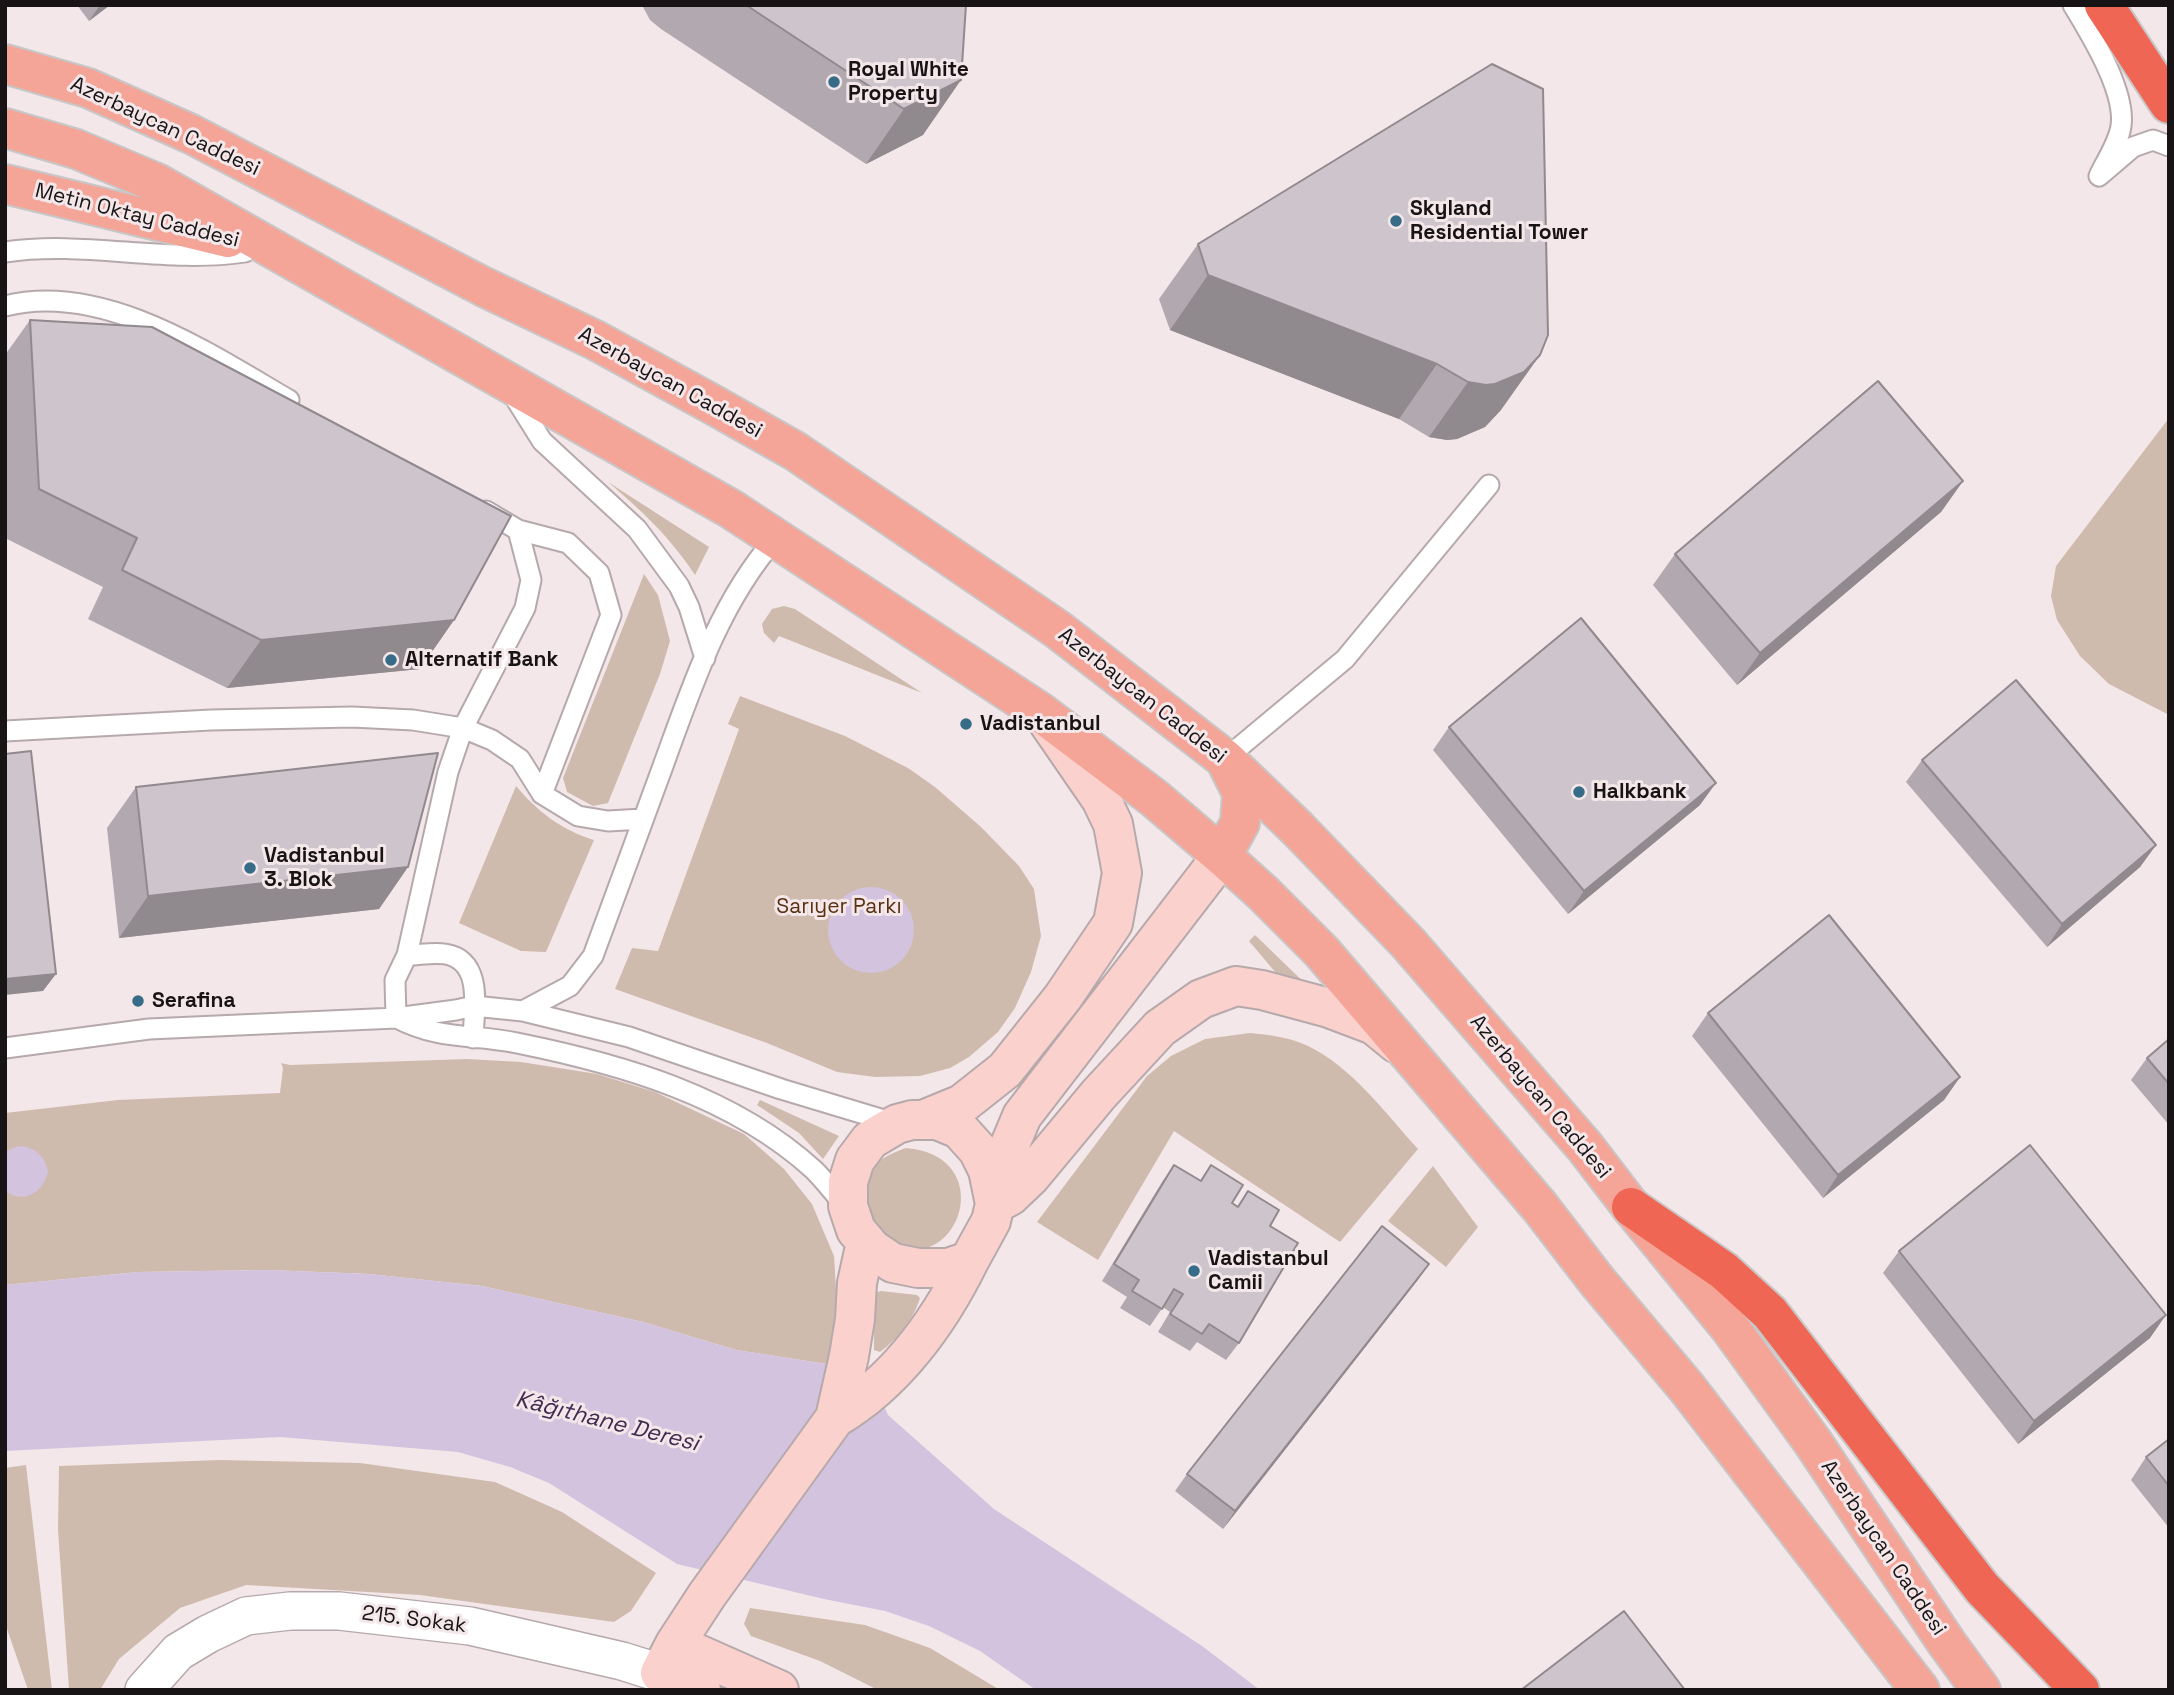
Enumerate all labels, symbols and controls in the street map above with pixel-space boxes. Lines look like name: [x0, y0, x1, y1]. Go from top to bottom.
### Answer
place label: Royal White Property: [848, 57, 969, 107]
street label: Azerbaycan Caddesi: [66, 72, 264, 182]
marker: Royal White Property: [826, 74, 842, 90]
street label: Metin Oktay Caddesi: [32, 178, 242, 254]
place label: Skyland Residential Tower: [1410, 196, 1588, 246]
marker: Skyland Residential Tower: [1388, 213, 1404, 229]
street label: Azerbaycan Caddesi: [574, 322, 766, 444]
street label: Azerbaycan Caddesi: [1053, 623, 1231, 769]
place label: Alternatif Bank: [405, 647, 558, 673]
marker: Alternatif Bank: [383, 652, 399, 668]
place label: Vadistanbul: [980, 711, 1101, 737]
marker: Vadistanbul: [958, 716, 974, 732]
place label: Halkbank: [1593, 779, 1687, 805]
marker: Halkbank: [1571, 784, 1587, 800]
place label: Vadistanbul 3. Blok: [264, 843, 385, 893]
marker: Vadistanbul 3. Blok: [242, 860, 258, 876]
park label: Sarıyer Parkı: [776, 894, 902, 920]
place label: Serafina: [152, 988, 236, 1014]
marker: Serafina: [130, 993, 146, 1009]
street label: Azerbaycan Caddesi: [1464, 1010, 1616, 1184]
place label: Vadistanbul Camii: [1208, 1246, 1329, 1296]
marker: Vadistanbul Camii: [1186, 1263, 1202, 1279]
water label: Kâğıthane Deresi: [513, 1386, 701, 1458]
street label: Azerbaycan Caddesi: [1815, 1455, 1951, 1641]
street label: 215. Sokak: [360, 1601, 468, 1639]

